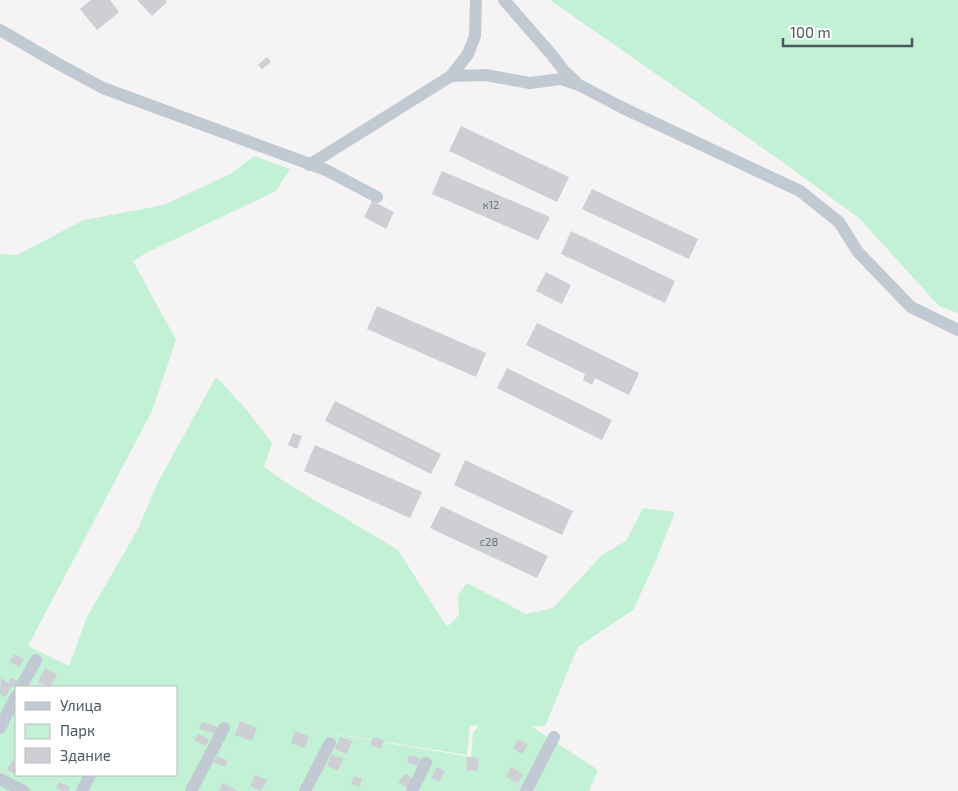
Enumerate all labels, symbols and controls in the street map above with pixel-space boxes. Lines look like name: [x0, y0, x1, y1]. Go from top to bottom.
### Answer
scale bar: [783, 15, 912, 47]
text: 100 m: [790, 23, 831, 41]
house number: к12: [483, 198, 499, 211]
house number: с28: [480, 535, 498, 548]
legend: [15, 686, 178, 776]
text: Улица: [60, 696, 102, 714]
text: Парк: [60, 721, 95, 739]
text: Здание: [60, 746, 111, 764]

